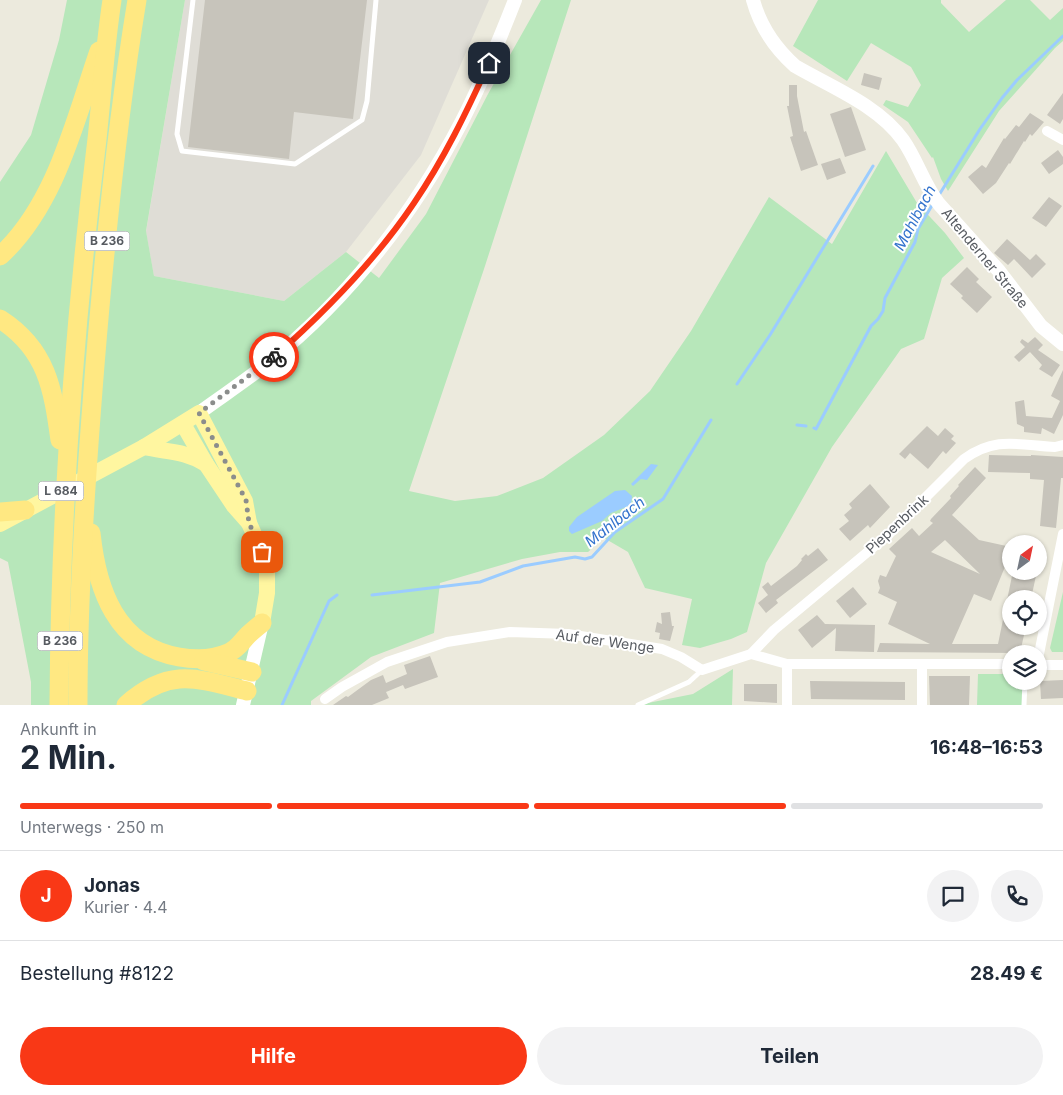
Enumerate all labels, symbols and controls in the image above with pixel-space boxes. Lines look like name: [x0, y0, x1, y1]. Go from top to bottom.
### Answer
pin: [468, 42, 510, 84]
icon: home: [475, 49, 503, 77]
water label: Mahlbach: [889, 182, 940, 254]
street label: Altenderner Straße: [939, 204, 1032, 311]
road number: B 236: [84, 232, 130, 250]
courier: [249, 332, 299, 382]
icon: bike: [260, 343, 288, 371]
road number: L 684: [38, 482, 84, 501]
street label: Piepenbrink: [862, 490, 932, 557]
water label: Mahlbach: [581, 492, 649, 551]
pin: [241, 531, 283, 573]
north arrow: [1002, 535, 1048, 580]
map controls: [1002, 535, 1047, 690]
icon: bag: [248, 538, 276, 566]
button: locate: [1002, 590, 1047, 635]
street label: Auf der Wenge: [555, 625, 655, 656]
road number: B 236: [38, 631, 82, 650]
button: layers: [1002, 645, 1047, 690]
text: Ankunft in: [20, 719, 97, 739]
text: 16:48–16:53: [930, 736, 1043, 759]
text: 2 Min.: [20, 738, 117, 777]
text: Unterwegs · 250 m: [20, 817, 164, 837]
button: chat: [927, 870, 979, 922]
button: phone: [991, 870, 1043, 922]
text: Jonas: [84, 874, 140, 897]
text: J: [40, 884, 52, 907]
text: Kurier · 4.4: [84, 897, 168, 917]
text: Bestellung #8122: [20, 962, 174, 985]
text: 28.49 €: [970, 962, 1043, 985]
button: Hilfe: [20, 1027, 527, 1085]
button: Teilen: [537, 1027, 1043, 1085]

